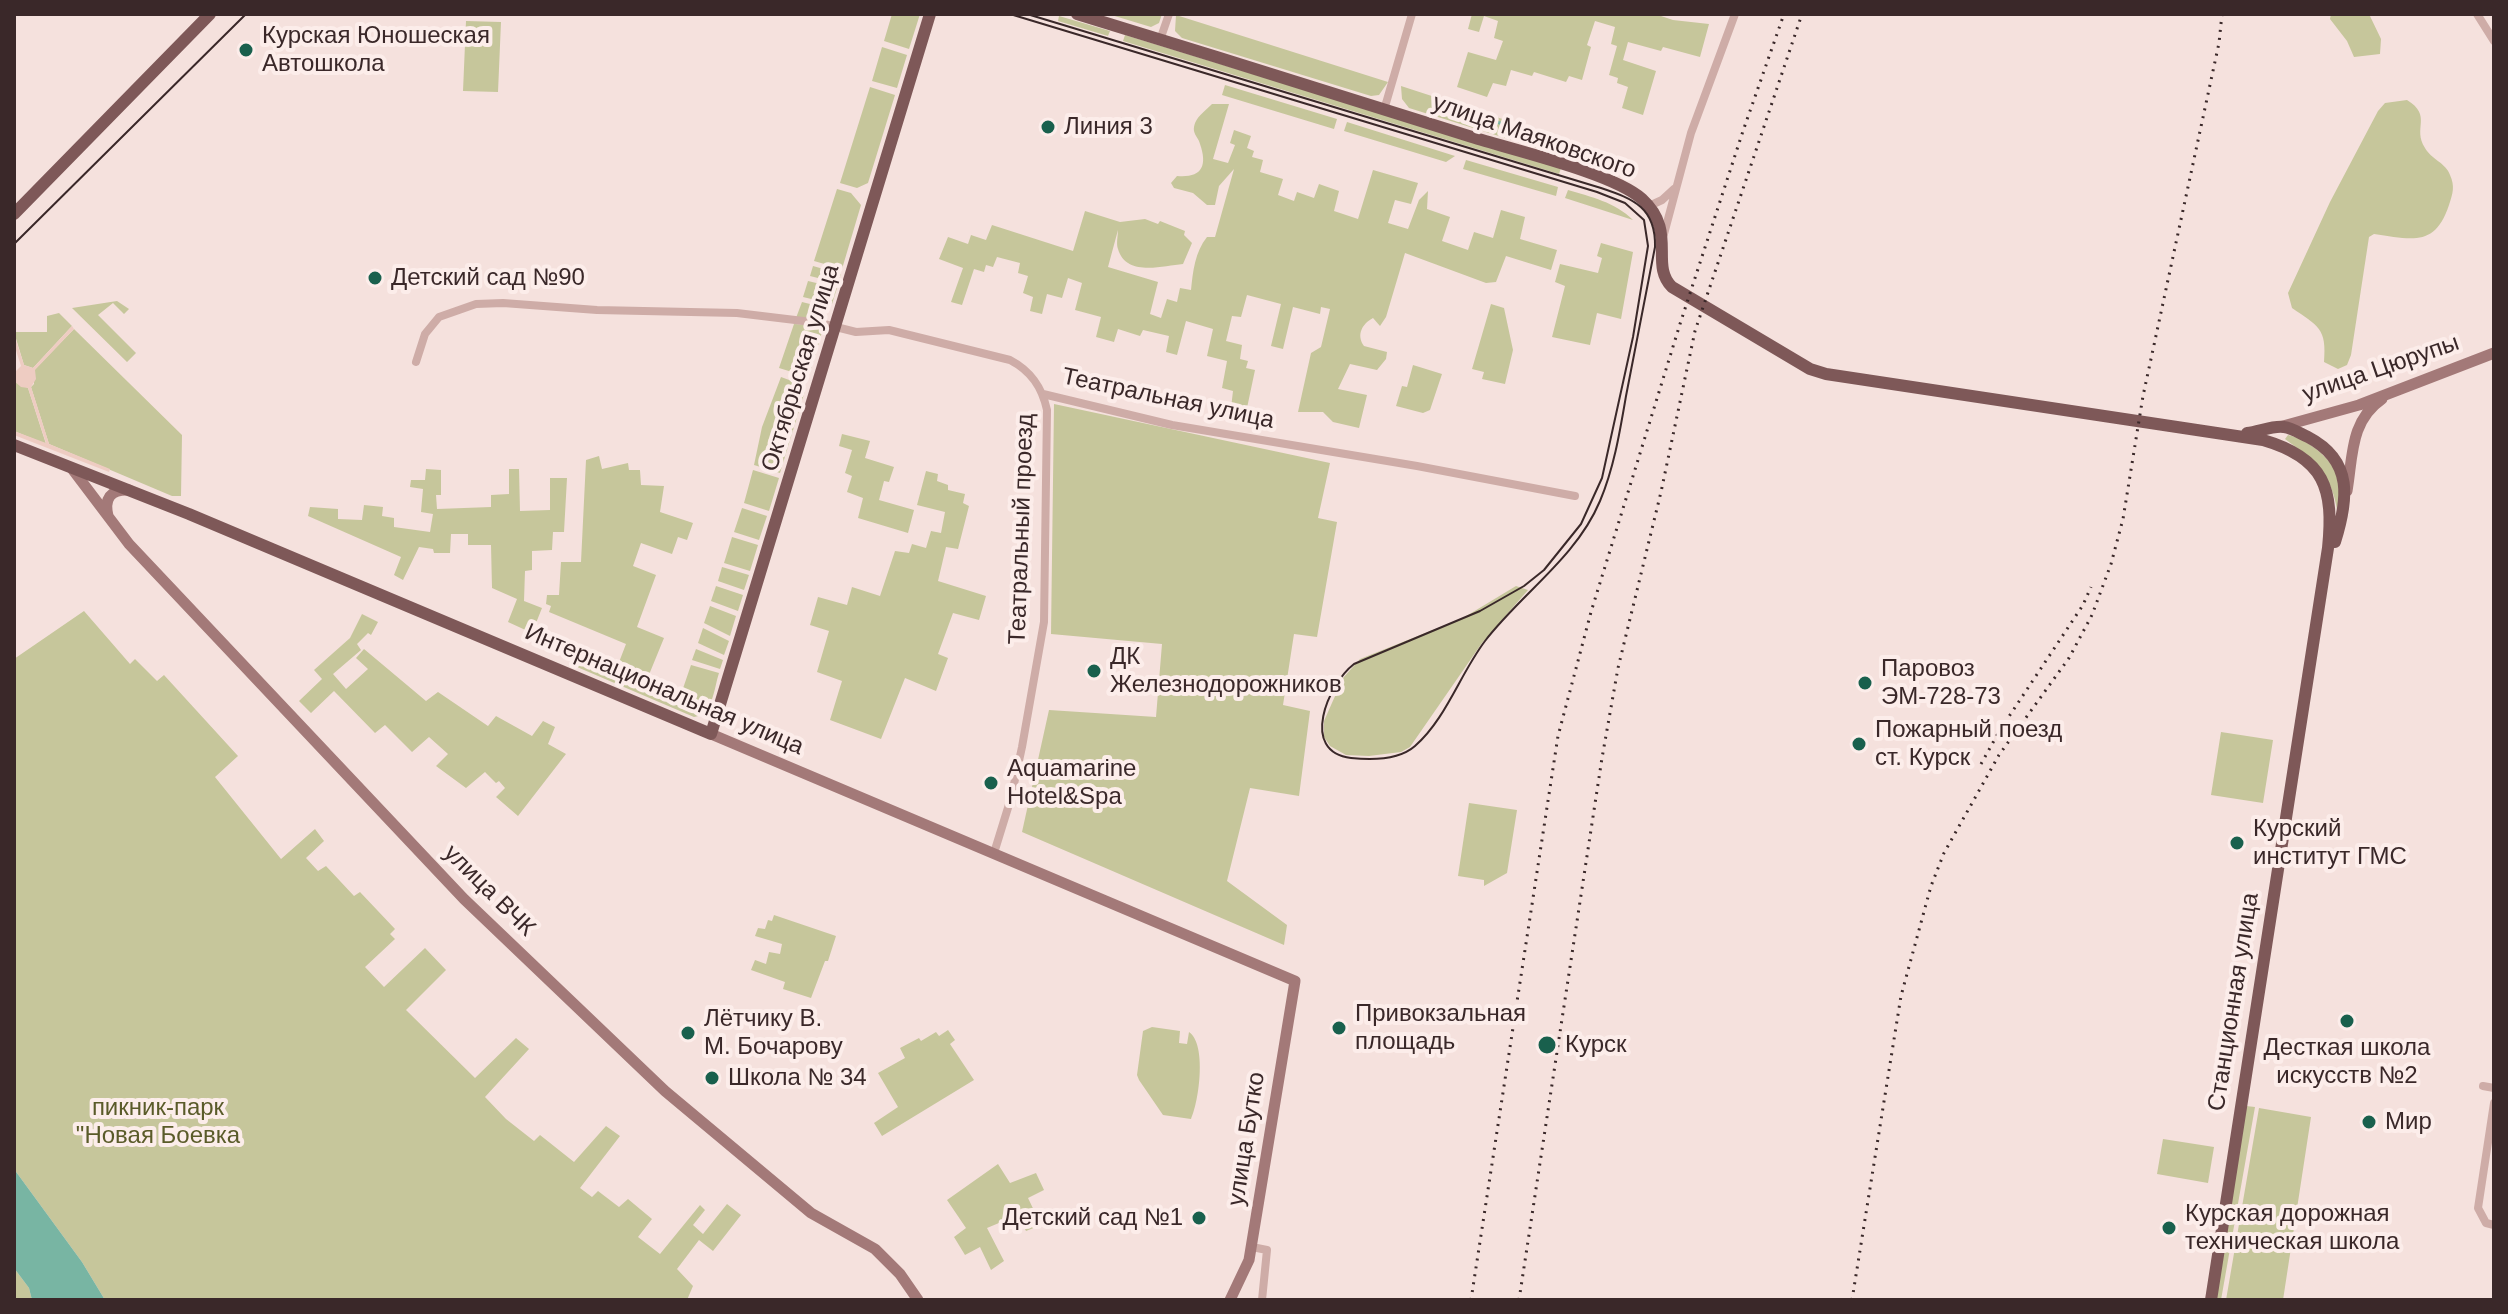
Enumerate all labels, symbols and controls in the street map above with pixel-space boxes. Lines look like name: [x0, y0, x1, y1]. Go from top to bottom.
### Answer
place label: Курская Юношеская Автошкола: [262, 22, 490, 78]
marker: Курская Юношеская Автошкола: [237, 41, 255, 59]
street label: улица Маяковского: [1428, 89, 1640, 185]
place label: Линия 3: [1064, 113, 1153, 141]
marker: Линия 3: [1039, 118, 1057, 136]
street label: Октябрьская улица: [756, 261, 846, 475]
place label: Детский сад №90: [391, 264, 585, 292]
marker: Детский сад №90: [366, 269, 384, 287]
street label: улица Цюрупы: [2299, 329, 2463, 409]
street label: Театральная улица: [1059, 362, 1277, 436]
street label: Театральный проезд: [1004, 413, 1040, 645]
street label: Интернациональная улица: [520, 618, 808, 762]
place label: ДК Железнодорожников: [1110, 643, 1342, 699]
place label: Паровоз ЭМ-728-73: [1881, 655, 2001, 711]
marker: ДК Железнодорожников: [1085, 662, 1103, 680]
marker: Паровоз ЭМ-728-73: [1856, 674, 1874, 692]
place label: Пожарный поезд ст. Курск: [1875, 716, 2062, 772]
marker: Пожарный поезд ст. Курск: [1850, 735, 1868, 753]
place label: Aquamarine Hotel&Spa: [1007, 755, 1136, 811]
marker: Aquamarine Hotel&Spa: [982, 774, 1000, 792]
place label: Курский институт ГМС: [2253, 815, 2407, 871]
marker: Курский институт ГМС: [2228, 834, 2246, 852]
street label: улица ВЧК: [437, 839, 541, 943]
street label: Станционная улица: [2203, 891, 2265, 1113]
place label: Привокзальная площадь: [1355, 1000, 1526, 1056]
place label: Лётчику В. М. Бочарову: [704, 1005, 843, 1061]
marker: Десткая школа искусств №2: [2338, 1012, 2356, 1030]
marker: Привокзальная площадь: [1330, 1019, 1348, 1037]
marker: Лётчику В. М. Бочарову: [679, 1024, 697, 1042]
place label: Курск: [1565, 1031, 1627, 1059]
marker: Курск: [1536, 1034, 1558, 1056]
place label: Десткая школа искусств №2: [2264, 1034, 2430, 1090]
place label: Школа № 34: [728, 1064, 867, 1092]
marker: Школа № 34: [703, 1069, 721, 1087]
street label: улица Бутко: [1222, 1070, 1272, 1208]
park label: пикник-парк "Новая Боевка: [76, 1094, 240, 1150]
place label: Мир: [2385, 1108, 2432, 1136]
marker: Мир: [2360, 1113, 2378, 1131]
place label: Курская дорожная техническая школа: [2185, 1200, 2399, 1256]
place label: Детский сад №1: [1002, 1204, 1183, 1232]
marker: Детский сад №1: [1190, 1209, 1208, 1227]
marker: Курская дорожная техническая школа: [2160, 1219, 2178, 1237]

